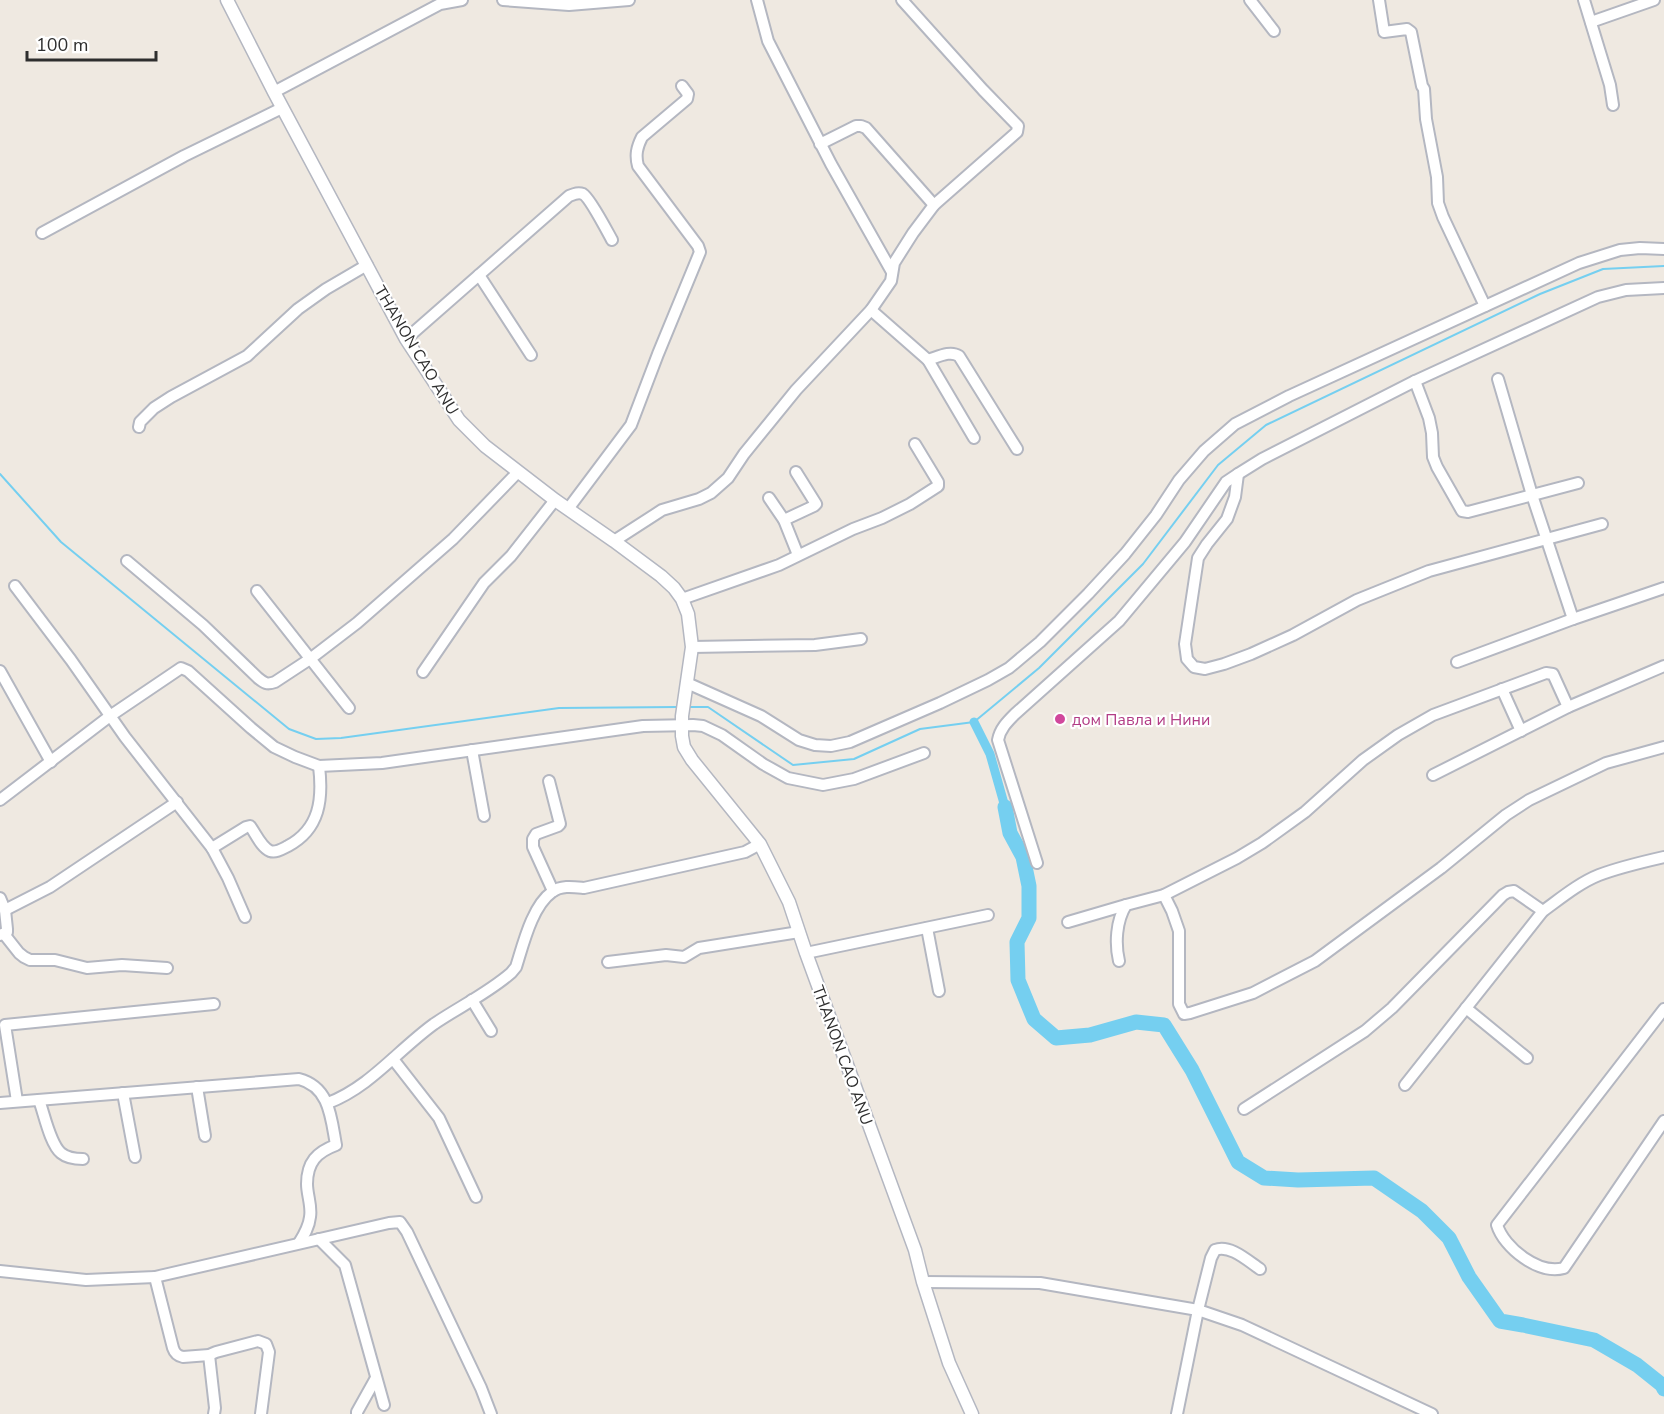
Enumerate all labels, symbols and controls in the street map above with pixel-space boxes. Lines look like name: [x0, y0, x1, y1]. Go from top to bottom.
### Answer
scale bar: [27, 24, 156, 62]
text: 100 m: [36, 33, 88, 57]
street label: THANON CAO ANU: [369, 282, 463, 419]
place label: дом Павла и Нини: [1072, 709, 1210, 731]
marker: дом Павла и Нини: [1053, 712, 1067, 726]
street label: THANON CAO ANU: [807, 982, 878, 1128]

